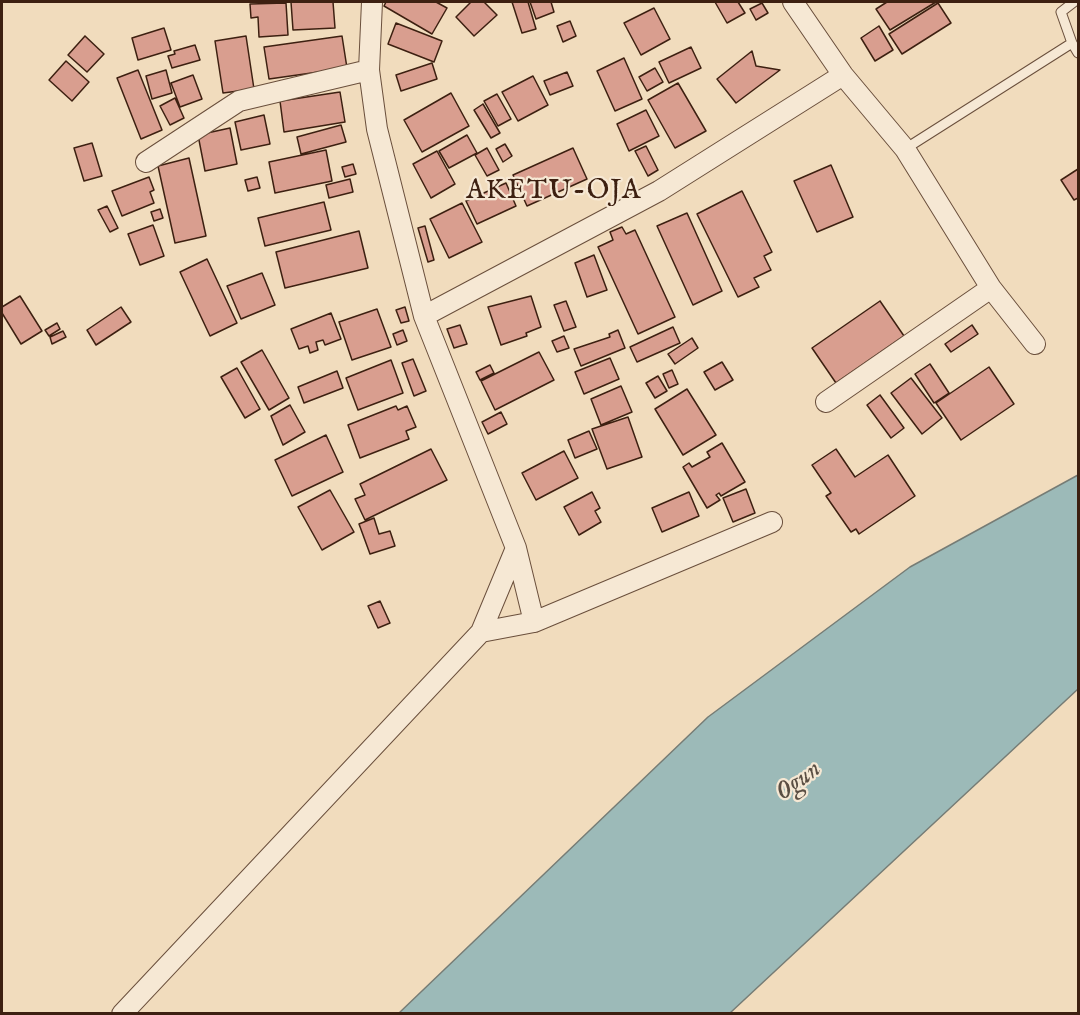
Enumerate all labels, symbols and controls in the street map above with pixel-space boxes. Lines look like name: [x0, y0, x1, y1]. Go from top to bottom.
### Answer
district label: AKETU-OJA: [466, 176, 642, 208]
water label: Ogun: [770, 755, 828, 809]

